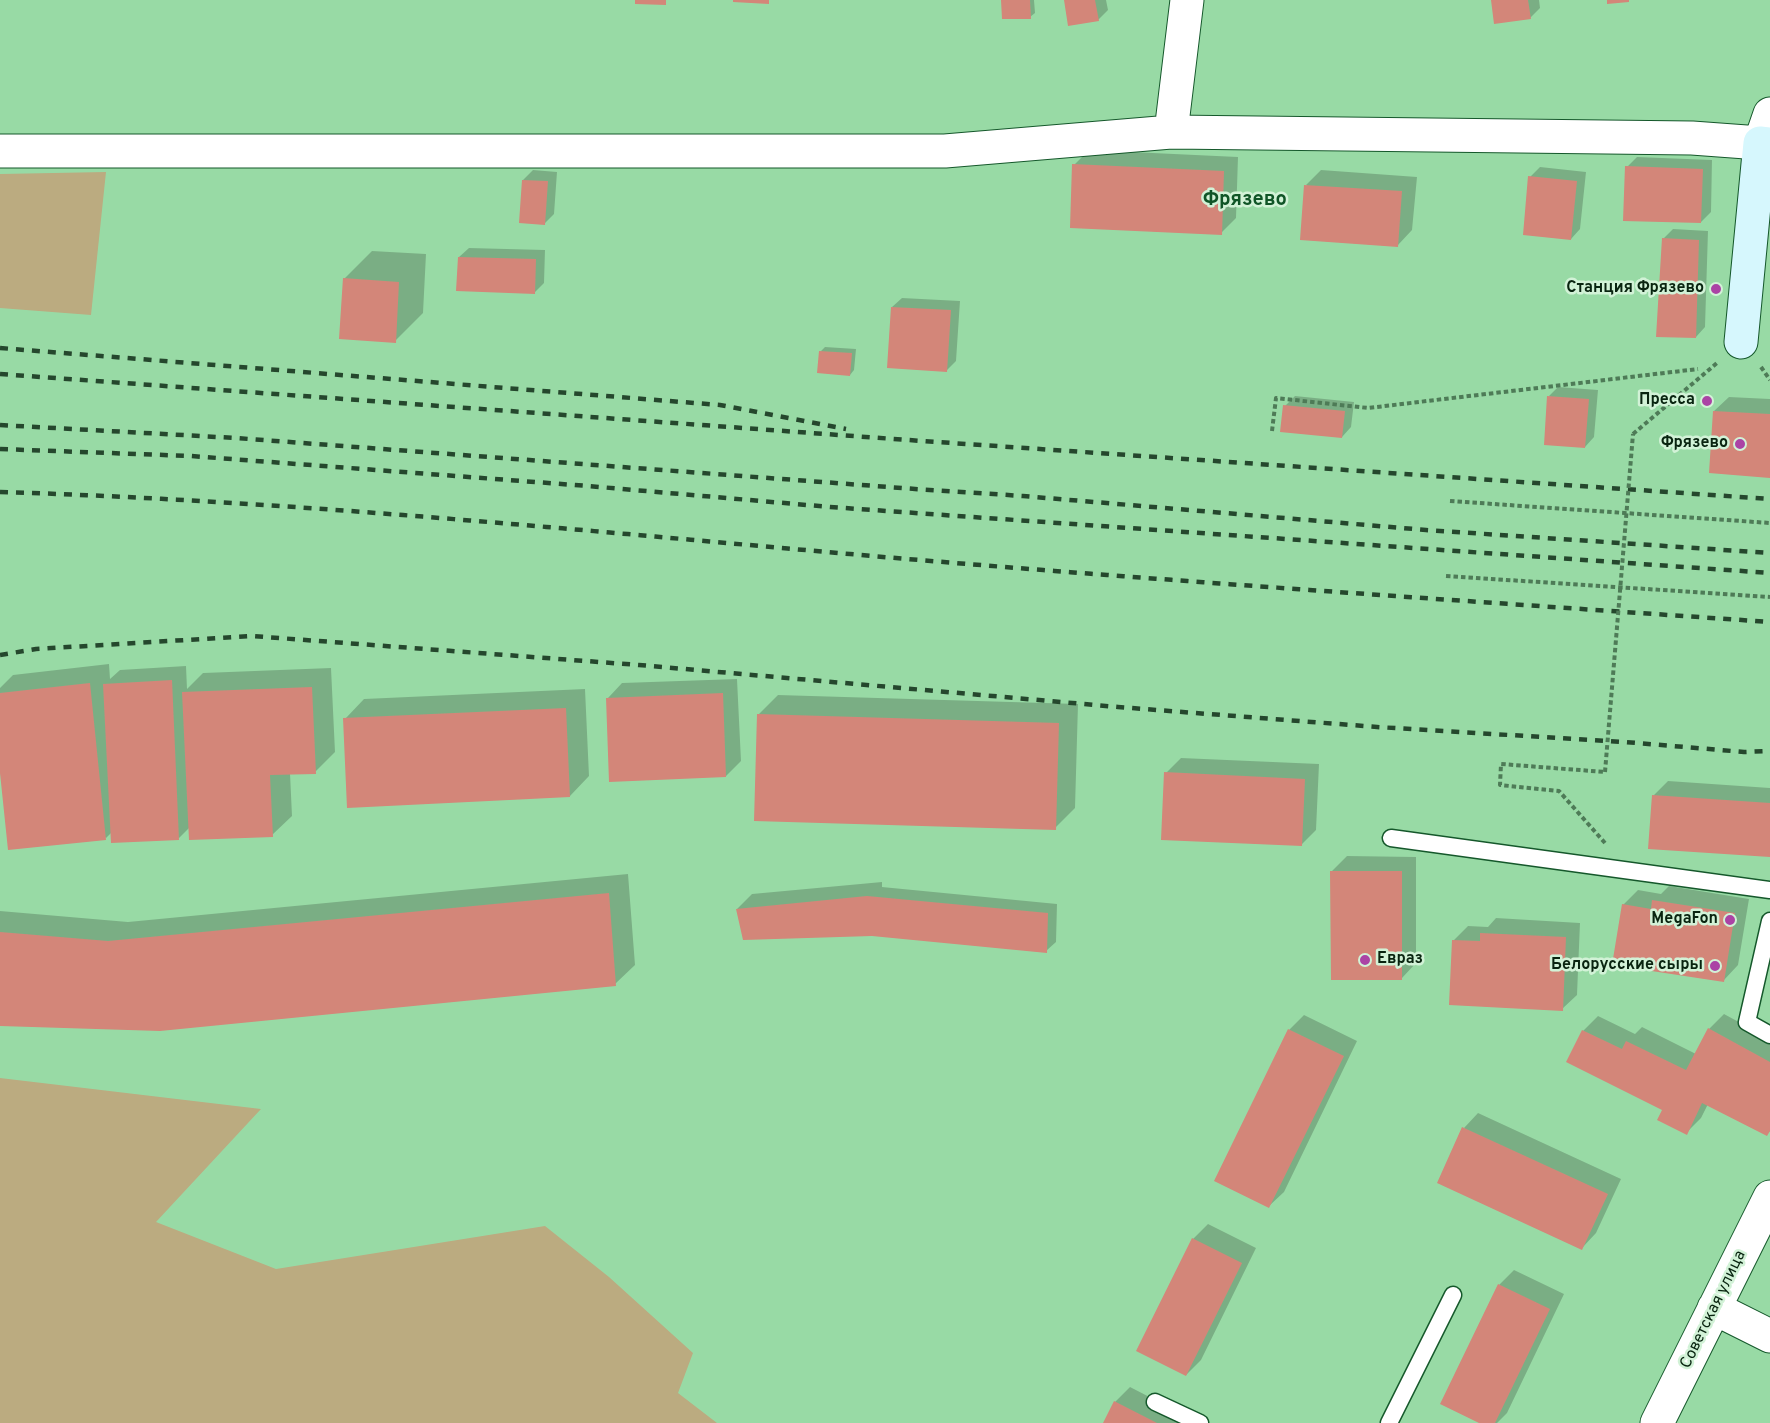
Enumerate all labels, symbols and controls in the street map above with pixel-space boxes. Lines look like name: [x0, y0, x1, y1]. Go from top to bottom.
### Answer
district label: Фрязево: [1203, 189, 1287, 213]
place label: Станция Фрязево: [1566, 279, 1704, 299]
marker: Станция Фрязево: [1709, 282, 1723, 296]
place label: Пресса: [1639, 391, 1695, 411]
marker: Пресса: [1700, 394, 1714, 408]
place label: Фрязево: [1661, 434, 1728, 454]
marker: Фрязево: [1733, 437, 1747, 451]
place label: MegaFon: [1651, 910, 1718, 930]
marker: MegaFon: [1723, 913, 1737, 927]
place label: Евраз: [1377, 950, 1423, 970]
marker: Евраз: [1358, 953, 1372, 967]
place label: Белорусские сыры: [1551, 956, 1703, 976]
marker: Белорусские сыры: [1708, 959, 1722, 973]
street label: Советская улица: [1677, 1248, 1751, 1372]

